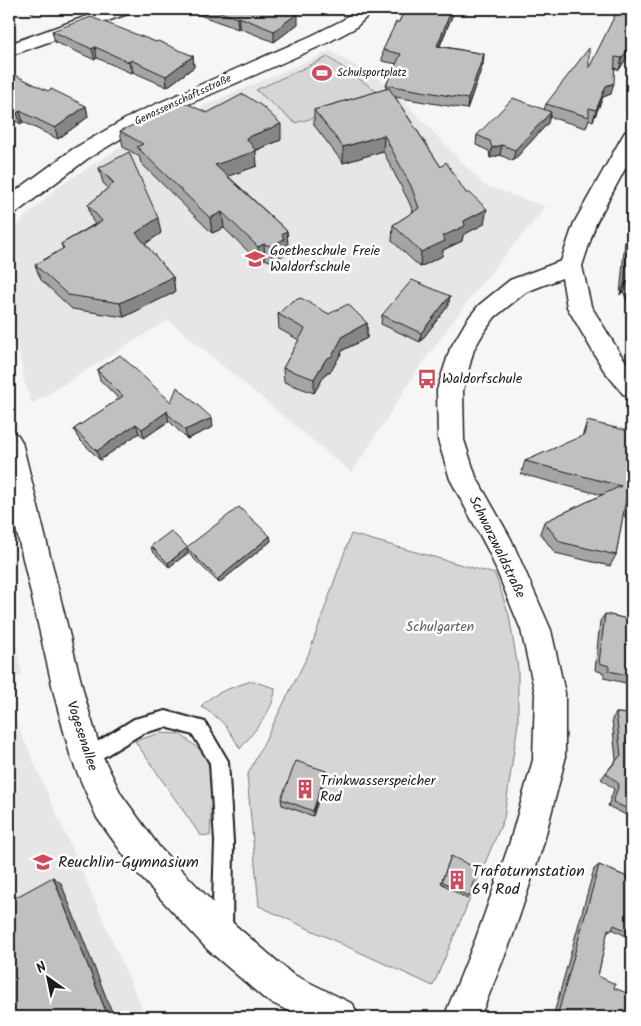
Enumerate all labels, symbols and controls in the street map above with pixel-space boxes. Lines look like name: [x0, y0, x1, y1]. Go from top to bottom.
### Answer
sports icon: Schulsportplatz: [311, 62, 333, 84]
place label: Schulsportplatz: [337, 64, 407, 82]
street label: Genossenschaftsstraße: [131, 70, 235, 130]
place label: Goetheschule Freie Waldorfschule: [270, 240, 381, 278]
school or university icon: Goetheschule Freie Waldorfschule: [244, 248, 266, 270]
bus stop icon: Waldorfschule: [416, 368, 438, 390]
place label: Waldorfschule: [442, 368, 523, 390]
street label: Schwarzwaldstraße: [463, 492, 532, 603]
park label: Schulgarten: [406, 616, 474, 638]
street label: Vogesenallee: [60, 698, 104, 775]
place label: Trinkwasserspeicher Rod: [320, 770, 437, 808]
building icon: Trinkwasserspeicher Rod: [294, 778, 316, 800]
place label: Reuchlin-Gymnasium: [58, 850, 199, 875]
school or university icon: Reuchlin-Gymnasium: [32, 851, 54, 873]
place label: Trafoturmstation 69 Rod: [472, 859, 585, 902]
building icon: Trafoturmstation 69 Rod: [446, 869, 468, 891]
north arrow: [22, 954, 72, 1004]
text: N: [32, 956, 51, 980]

